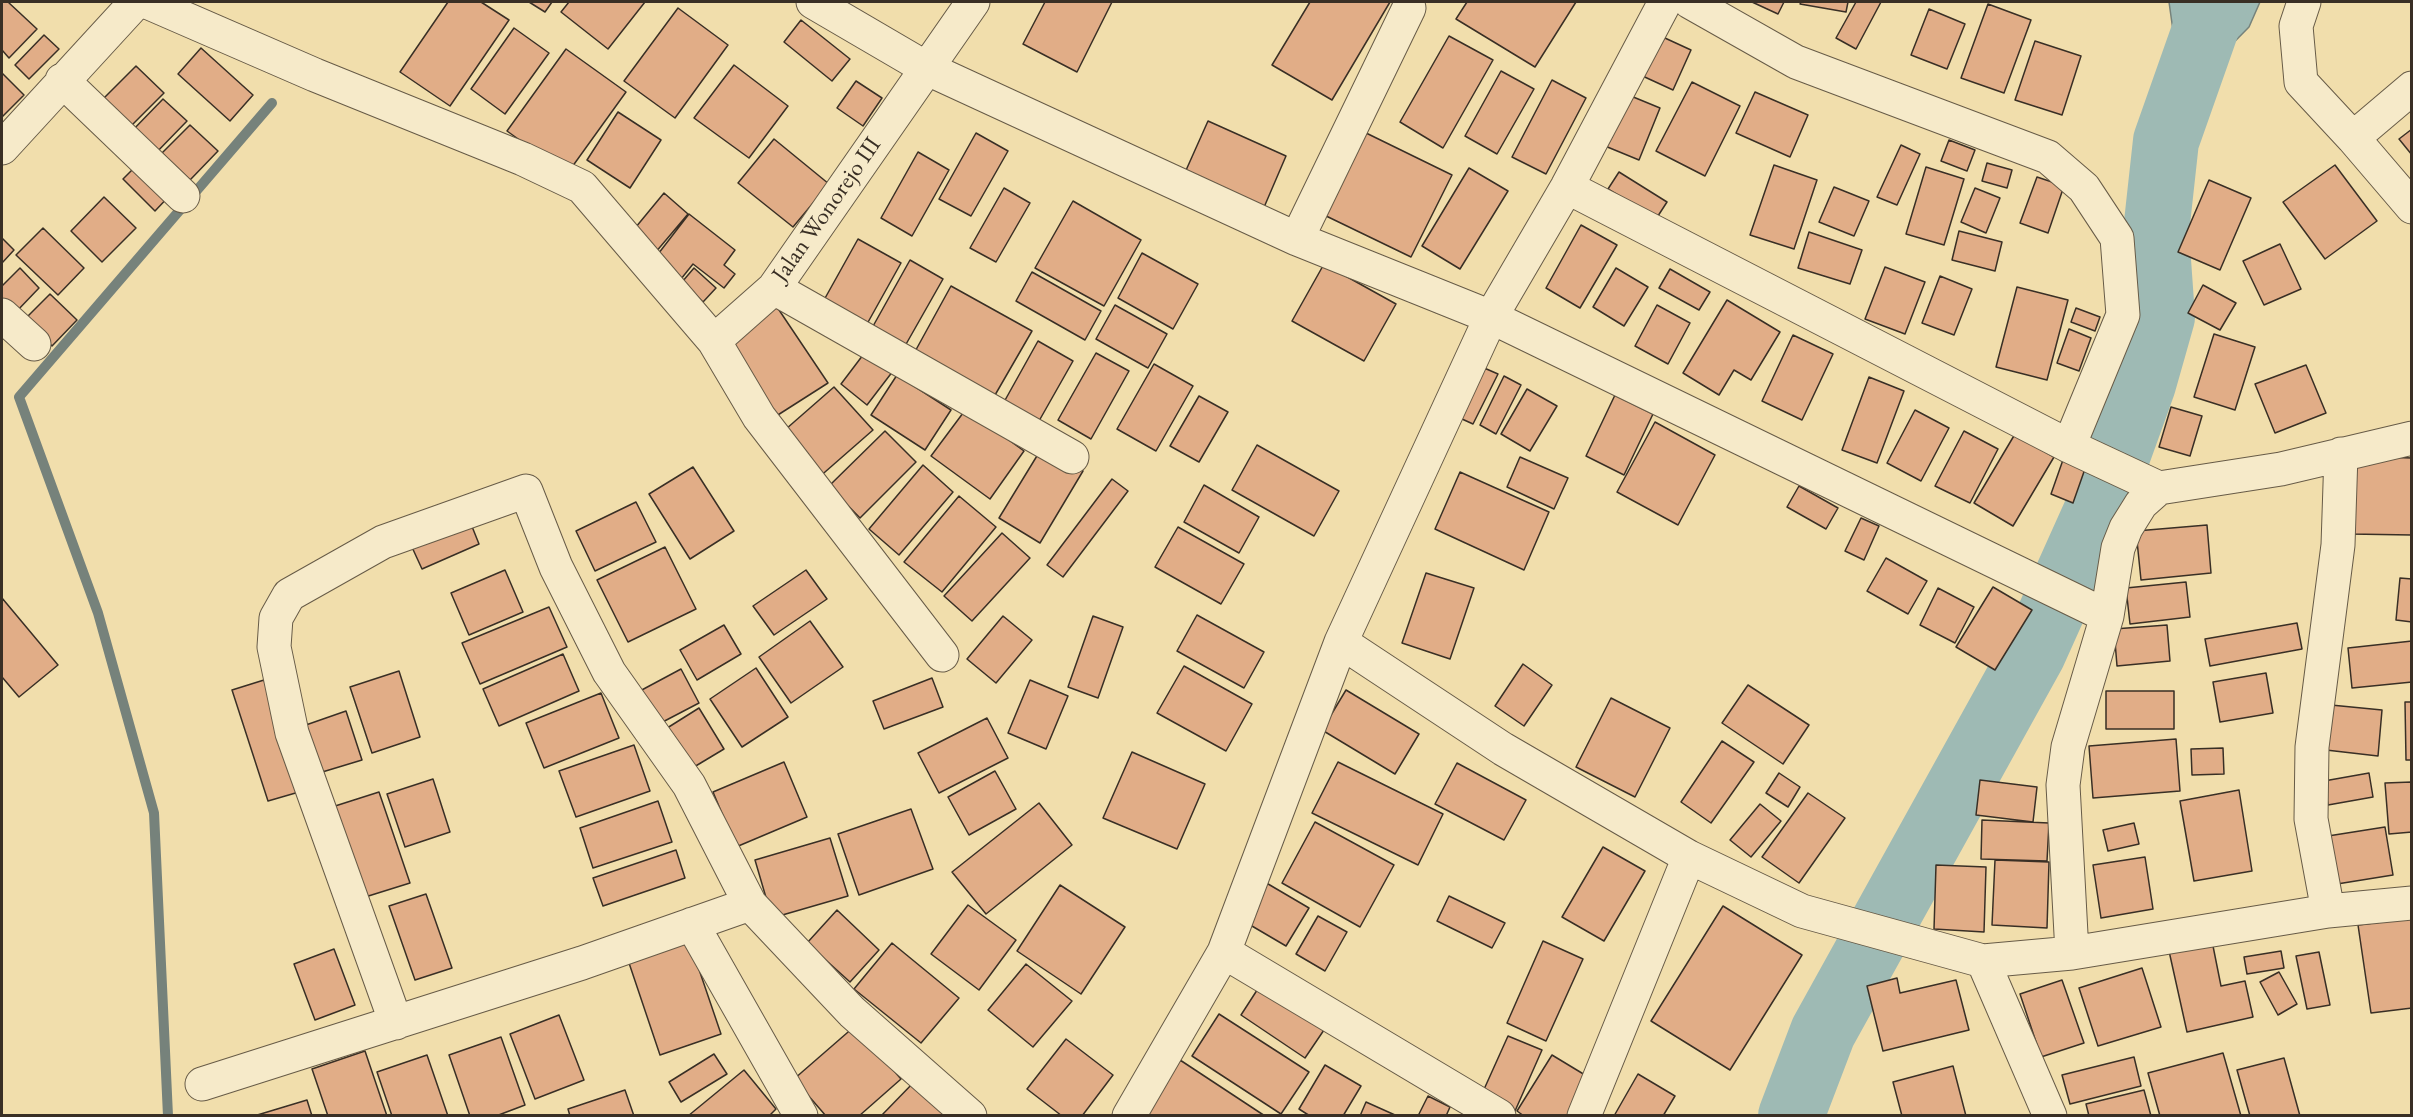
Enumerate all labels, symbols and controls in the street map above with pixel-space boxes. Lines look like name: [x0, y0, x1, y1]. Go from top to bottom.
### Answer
street label: Jalan Wonorejo III: [766, 132, 888, 288]

